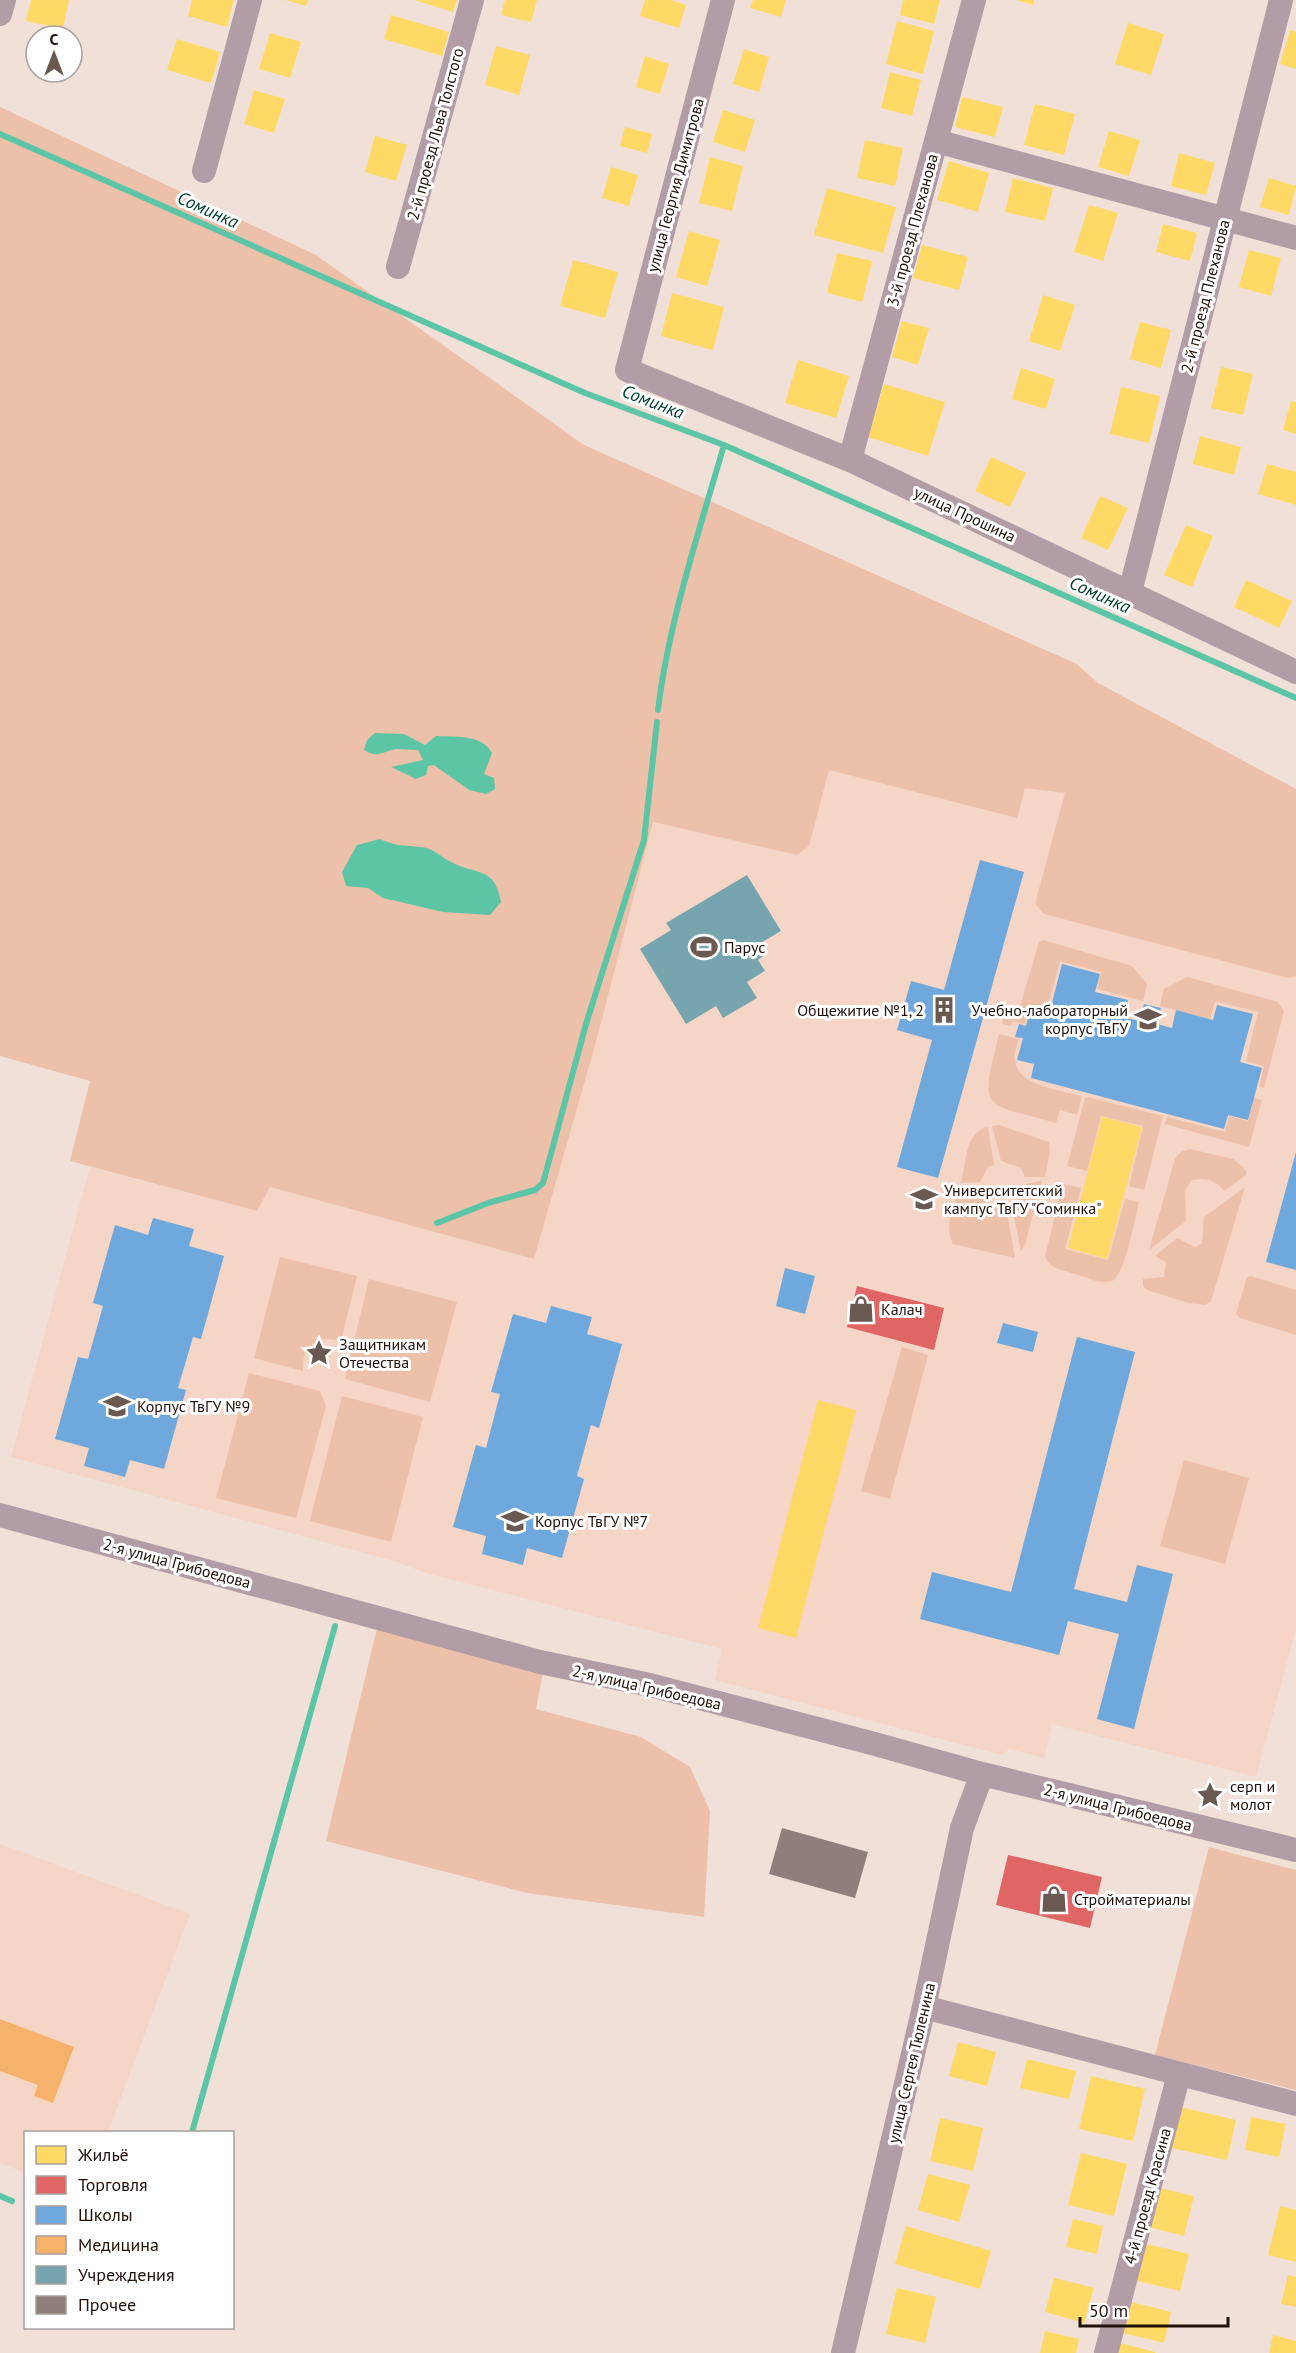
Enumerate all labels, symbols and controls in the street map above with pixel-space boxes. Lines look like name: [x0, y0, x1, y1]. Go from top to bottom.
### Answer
north arrow: [24, 24, 84, 84]
text: С: [50, 29, 59, 49]
street label: 2-й проезд Льва Толстого: [402, 46, 468, 222]
street label: улица Георгия Димитрова: [642, 96, 708, 274]
street label: 3-й проезд Плеханова: [882, 152, 942, 308]
water label: Соминка: [174, 186, 243, 233]
street label: 2-й проезд Плеханова: [1176, 217, 1234, 375]
water label: Соминка: [619, 379, 688, 424]
street label: улица Прошина: [911, 482, 1019, 546]
water label: Соминка: [1066, 571, 1135, 618]
sports icon: Парус: [689, 932, 719, 962]
place label: Парус: [724, 937, 766, 957]
building icon: Общежитие №1, 2: [929, 995, 959, 1025]
place label: Общежитие №1, 2: [797, 1000, 924, 1020]
place label: Учебно-лабораторный корпус ТвГУ: [972, 1000, 1128, 1038]
school or university icon: Учебно-лабораторный корпус ТвГУ: [1133, 1004, 1163, 1034]
place label: Университетский кампус ТвГУ "Соминка": [944, 1180, 1102, 1218]
school or university icon: Университетский кампус ТвГУ "Соминка": [909, 1184, 939, 1214]
shop icon: Калач: [846, 1294, 876, 1324]
place label: Калач: [881, 1299, 923, 1319]
place label: Защитникам Отечества: [339, 1334, 426, 1372]
place icon: Защитникам Отечества: [304, 1338, 334, 1368]
school or university icon: Корпус ТвГУ №9: [102, 1391, 132, 1421]
place label: Корпус ТвГУ №9: [137, 1396, 250, 1416]
school or university icon: Корпус ТвГУ №7: [500, 1506, 530, 1536]
place label: Корпус ТвГУ №7: [535, 1511, 648, 1531]
street label: 2-я улица Грибоедова: [101, 1534, 253, 1592]
street label: 2-я улица Грибоедова: [571, 1660, 723, 1714]
place label: серп и молот: [1230, 1776, 1275, 1814]
street label: 2-я улица Грибоедова: [1042, 1779, 1194, 1835]
place icon: серп и молот: [1195, 1780, 1225, 1810]
shop icon: Стройматериалы: [1039, 1884, 1069, 1914]
place label: Стройматериалы: [1074, 1889, 1191, 1909]
street label: улица Сергея Тюленина: [883, 1981, 939, 2145]
street label: 4-й проезд Красина: [1119, 2126, 1175, 2266]
legend: [24, 2131, 234, 2329]
text: Жильё: [77, 2143, 129, 2166]
text: Торговля: [78, 2173, 148, 2196]
text: Школы: [78, 2203, 133, 2226]
text: Медицина: [78, 2233, 159, 2256]
text: Учреждения: [78, 2263, 175, 2286]
scale bar: [1080, 2290, 1228, 2328]
text: Прочее: [78, 2293, 136, 2316]
text: 50 m: [1089, 2299, 1128, 2322]

